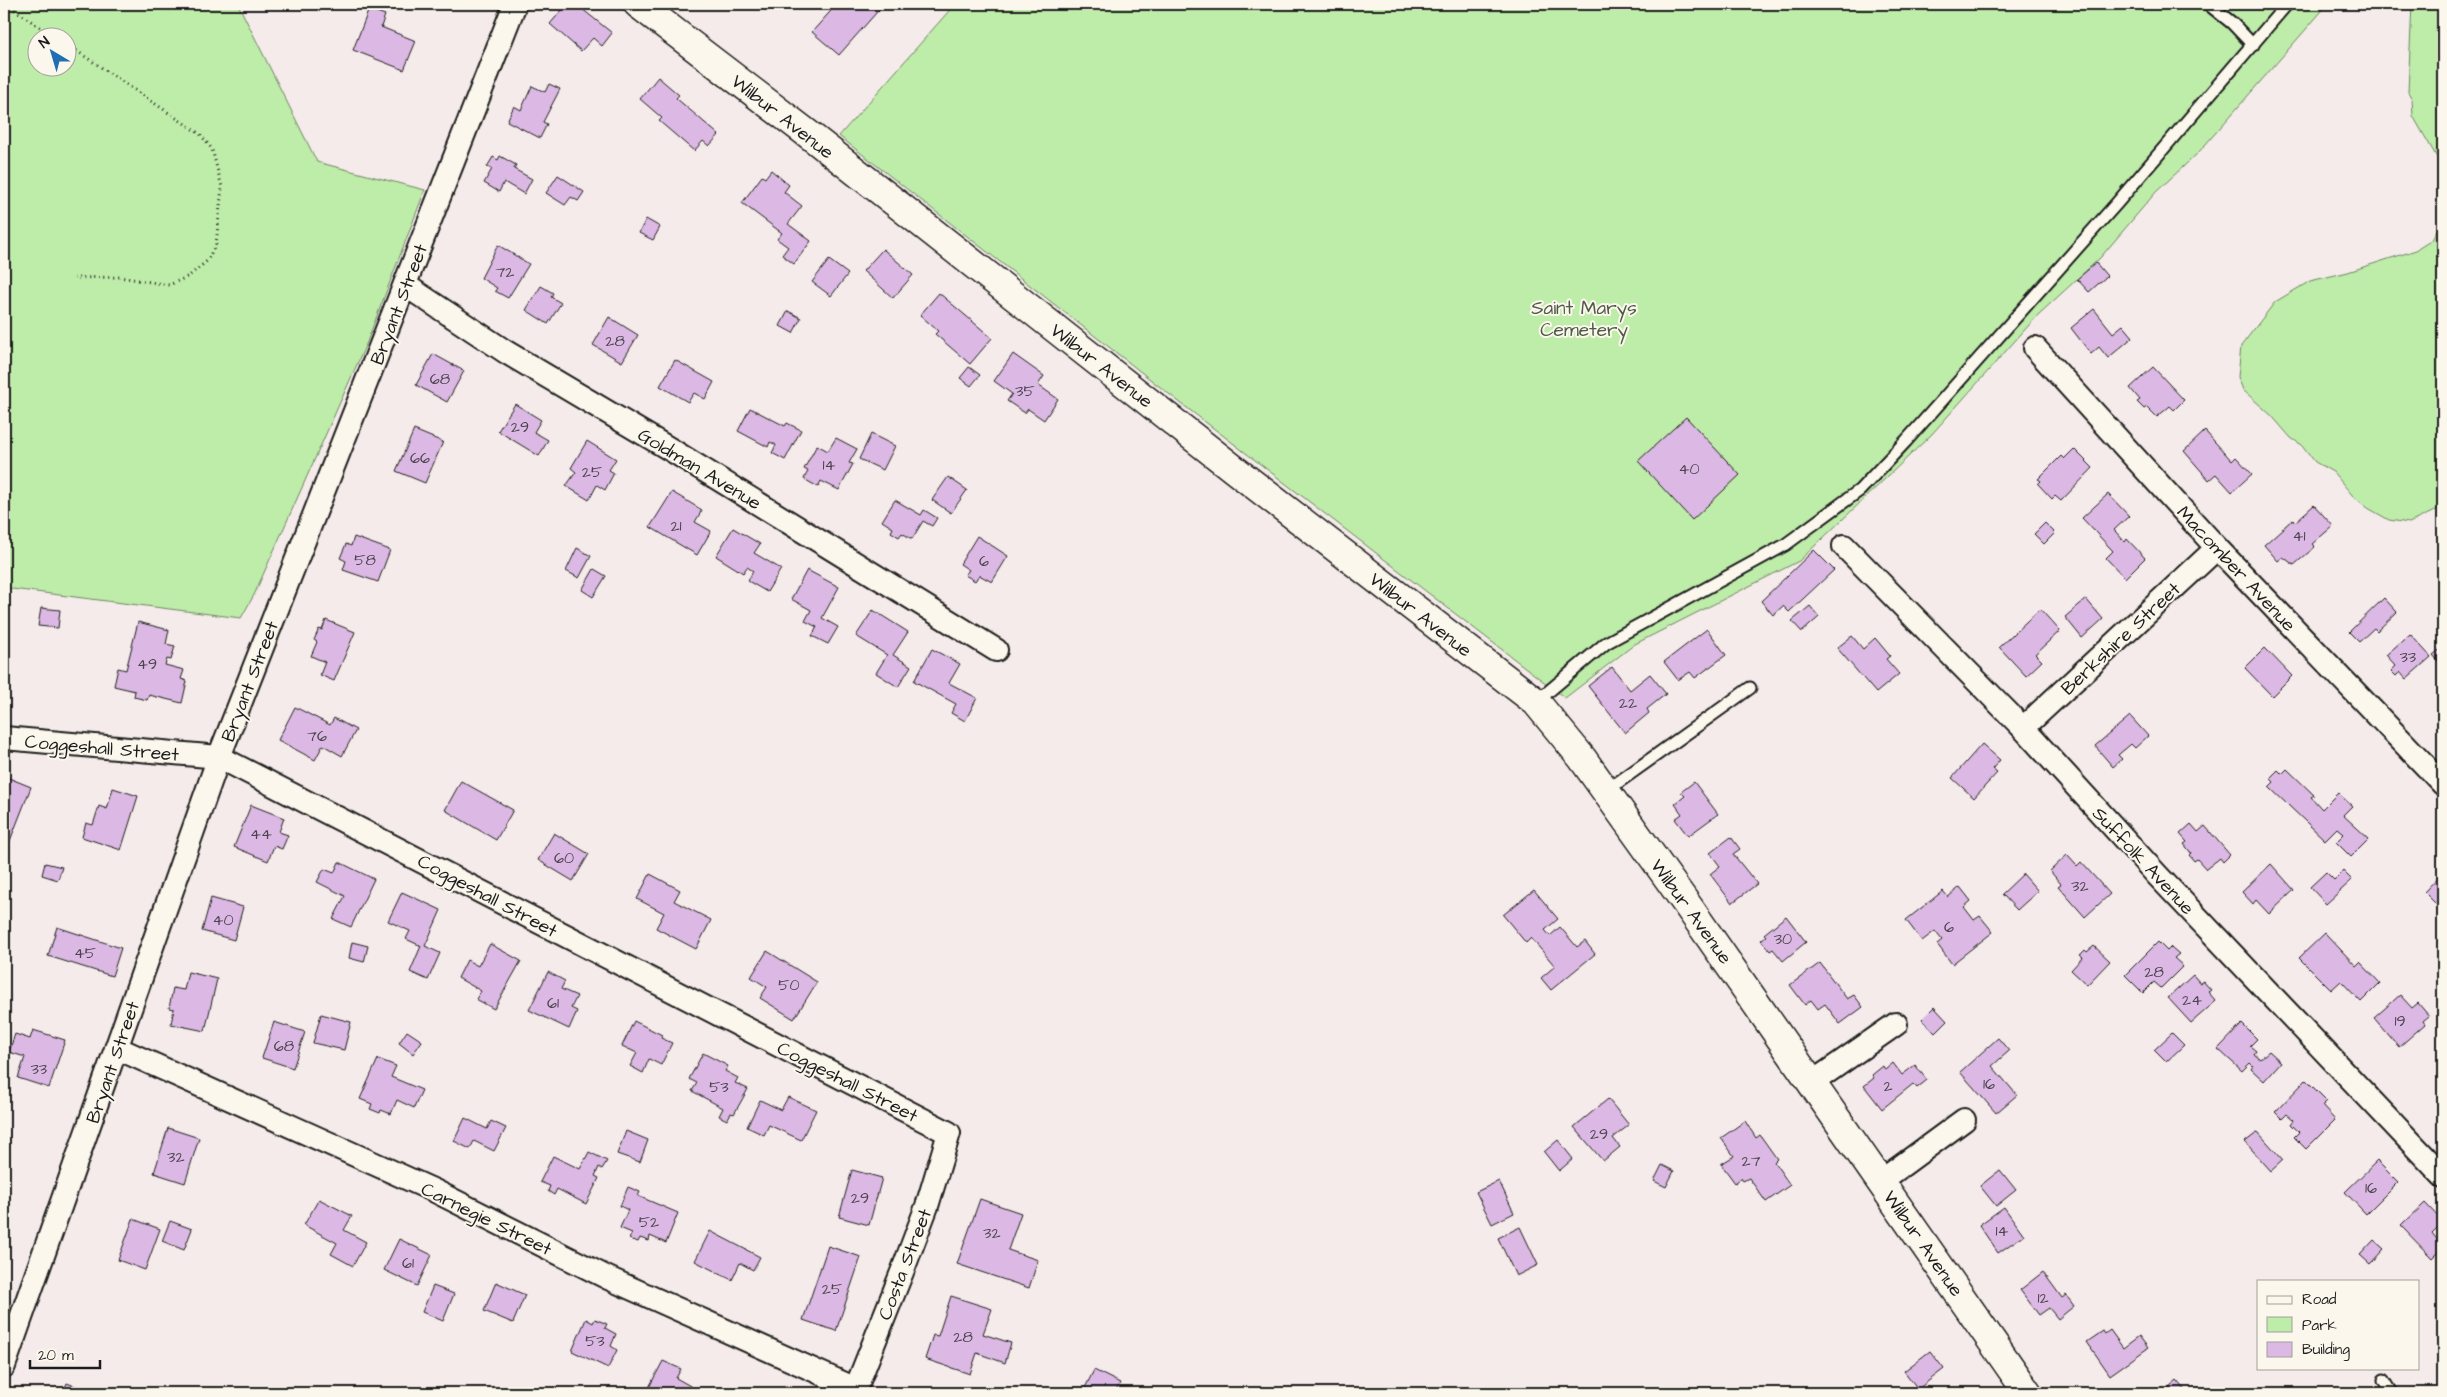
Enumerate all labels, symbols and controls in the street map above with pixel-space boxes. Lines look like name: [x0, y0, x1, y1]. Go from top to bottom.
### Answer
north arrow: [28, 28, 78, 78]
text: N: [35, 32, 54, 53]
street label: Wilbur Avenue: [725, 68, 839, 166]
street label: Bryant Street: [364, 240, 436, 369]
house number: 72: [496, 261, 515, 283]
park label: Saint Marys Cemetery: [1531, 295, 1637, 345]
street label: Wilbur Avenue: [1044, 317, 1158, 415]
house number: 28: [605, 330, 625, 352]
house number: 68: [430, 368, 450, 390]
house number: 35: [1015, 380, 1035, 402]
house number: 29: [511, 416, 529, 438]
street label: Goldman Avenue: [632, 422, 766, 517]
house number: 66: [410, 447, 430, 469]
house number: 14: [823, 454, 836, 476]
house number: 40: [1679, 458, 1699, 480]
house number: 25: [582, 461, 603, 483]
street label: Macomber Avenue: [2170, 500, 2302, 638]
house number: 21: [670, 515, 682, 537]
house number: 41: [2293, 525, 2305, 547]
house number: 58: [354, 549, 376, 571]
house number: 6: [979, 550, 989, 572]
street label: Wilbur Avenue: [1363, 566, 1477, 664]
street label: Berkshire Street: [2055, 576, 2187, 702]
street label: Bryant Street: [215, 617, 287, 746]
house number: 33: [2400, 646, 2416, 668]
house number: 49: [137, 653, 157, 675]
house number: 22: [1619, 692, 1637, 714]
house number: 76: [307, 725, 327, 747]
street label: Coggeshall Street: [23, 728, 180, 770]
street label: Suffolk Avenue: [2086, 801, 2200, 921]
house number: 44: [250, 823, 272, 845]
house number: 60: [554, 847, 574, 869]
street label: Coggeshall Street: [412, 848, 562, 946]
street label: Wilbur Avenue: [1643, 854, 1738, 970]
house number: 32: [2071, 875, 2089, 897]
house number: 40: [213, 909, 233, 931]
house number: 6: [1944, 916, 1954, 938]
house number: 30: [1774, 928, 1792, 950]
house number: 45: [74, 942, 97, 964]
house number: 28: [2144, 961, 2164, 983]
house number: 50: [778, 974, 800, 996]
house number: 24: [2182, 989, 2202, 1011]
house number: 61: [547, 992, 559, 1014]
street label: Bryant Street: [80, 998, 148, 1127]
house number: 19: [2394, 1010, 2406, 1032]
house number: 68: [274, 1035, 294, 1057]
street label: Coggeshall Street: [772, 1035, 923, 1131]
house number: 33: [31, 1058, 47, 1080]
house number: 16: [1983, 1073, 1995, 1095]
house number: 2: [1883, 1075, 1893, 1097]
house number: 53: [709, 1076, 729, 1098]
house number: 29: [1590, 1123, 1608, 1145]
house number: 32: [167, 1146, 185, 1168]
house number: 27: [1742, 1150, 1761, 1172]
street label: Carnegie Street: [416, 1176, 557, 1264]
house number: 16: [2365, 1177, 2377, 1199]
street label: Wilbur Avenue: [1876, 1185, 1969, 1302]
house number: 29: [851, 1187, 869, 1209]
street label: Costa Street: [872, 1205, 939, 1324]
house number: 52: [639, 1211, 659, 1233]
house number: 14: [1996, 1220, 2009, 1242]
house number: 32: [983, 1222, 1001, 1244]
house number: 61: [402, 1252, 414, 1274]
house number: 25: [822, 1278, 843, 1300]
legend: [2257, 1280, 2420, 1370]
house number: 12: [2037, 1287, 2049, 1309]
text: Road: [2302, 1289, 2337, 1310]
text: Park: [2302, 1315, 2337, 1336]
house number: 28: [953, 1326, 973, 1348]
house number: 53: [585, 1330, 605, 1352]
scale bar: [30, 1337, 100, 1369]
text: Building: [2302, 1339, 2350, 1361]
text: 20 m: [38, 1345, 74, 1366]

